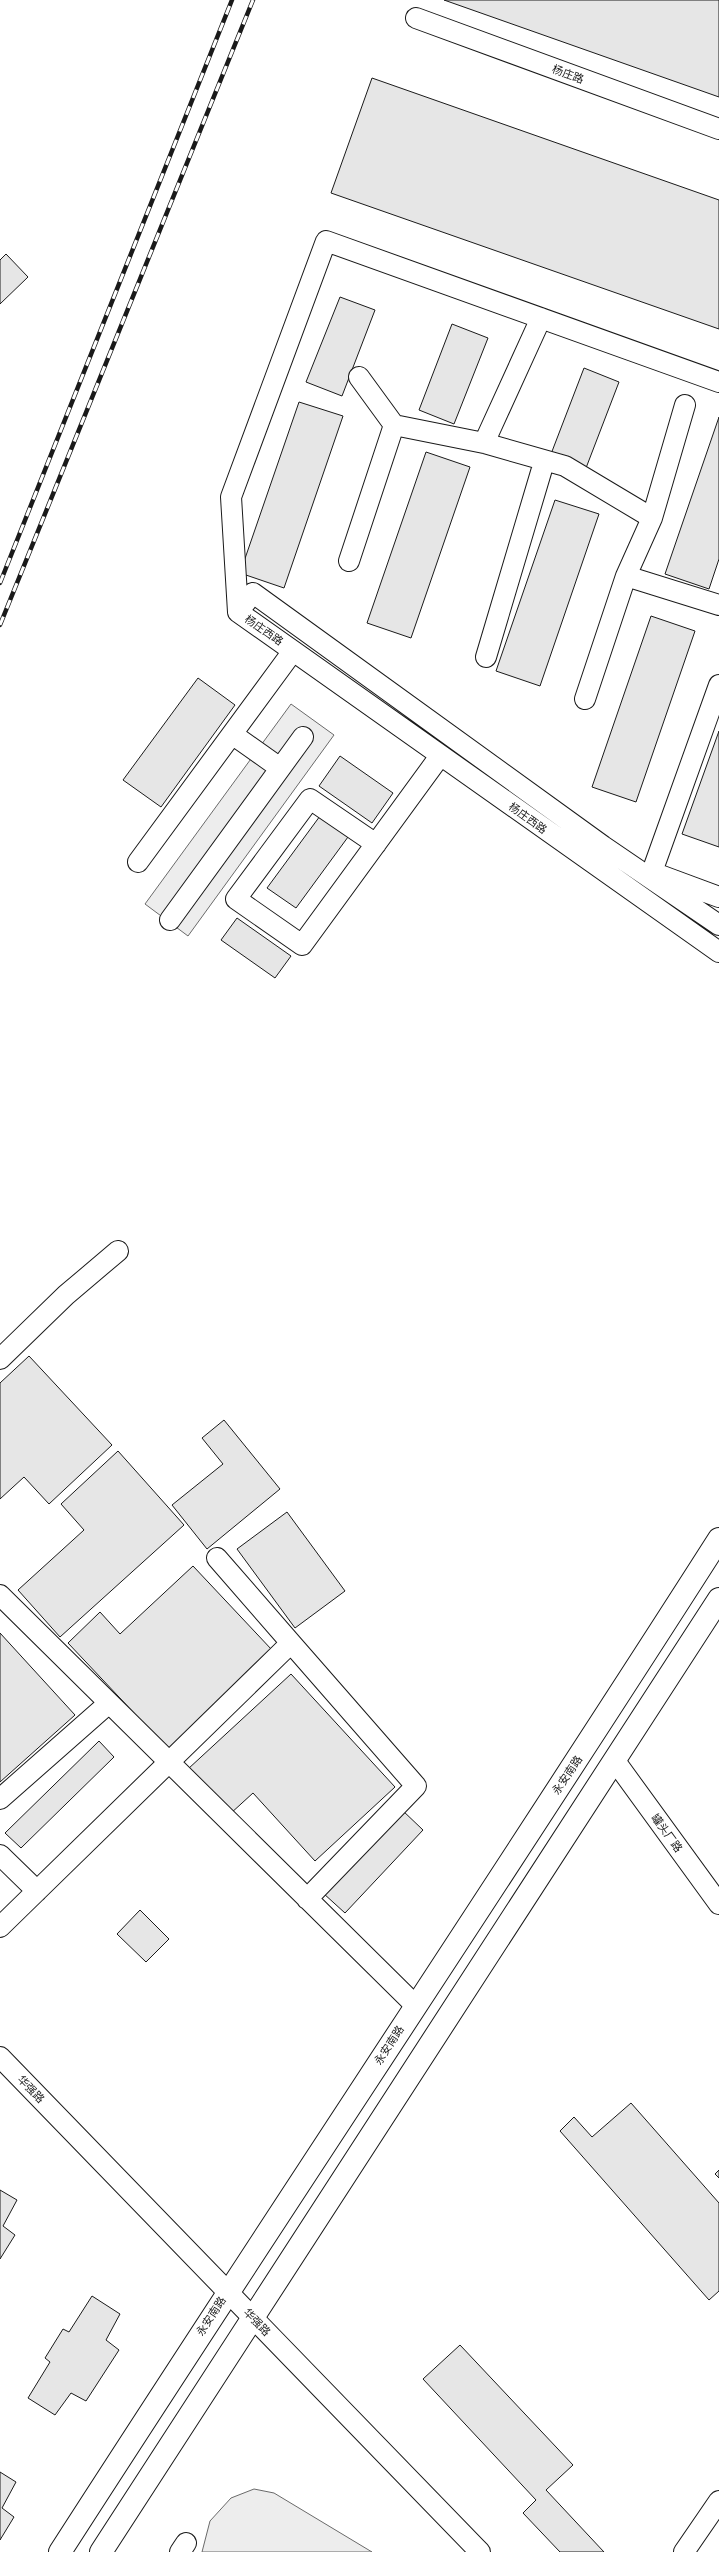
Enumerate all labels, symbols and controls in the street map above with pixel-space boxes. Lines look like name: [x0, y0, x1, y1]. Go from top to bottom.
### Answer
street label: 杨庄路: [550, 63, 586, 85]
street label: 杨庄西路: [243, 612, 285, 648]
street label: 杨庄西路: [507, 800, 549, 836]
street label: 永安南路: [550, 1753, 584, 1797]
street label: 罐头厂路: [649, 1812, 685, 1854]
street label: 永安南路: [372, 2023, 406, 2067]
street label: 华强路: [15, 2073, 47, 2105]
street label: 永安南路: [194, 2294, 228, 2338]
street label: 华强路: [241, 2306, 273, 2338]

